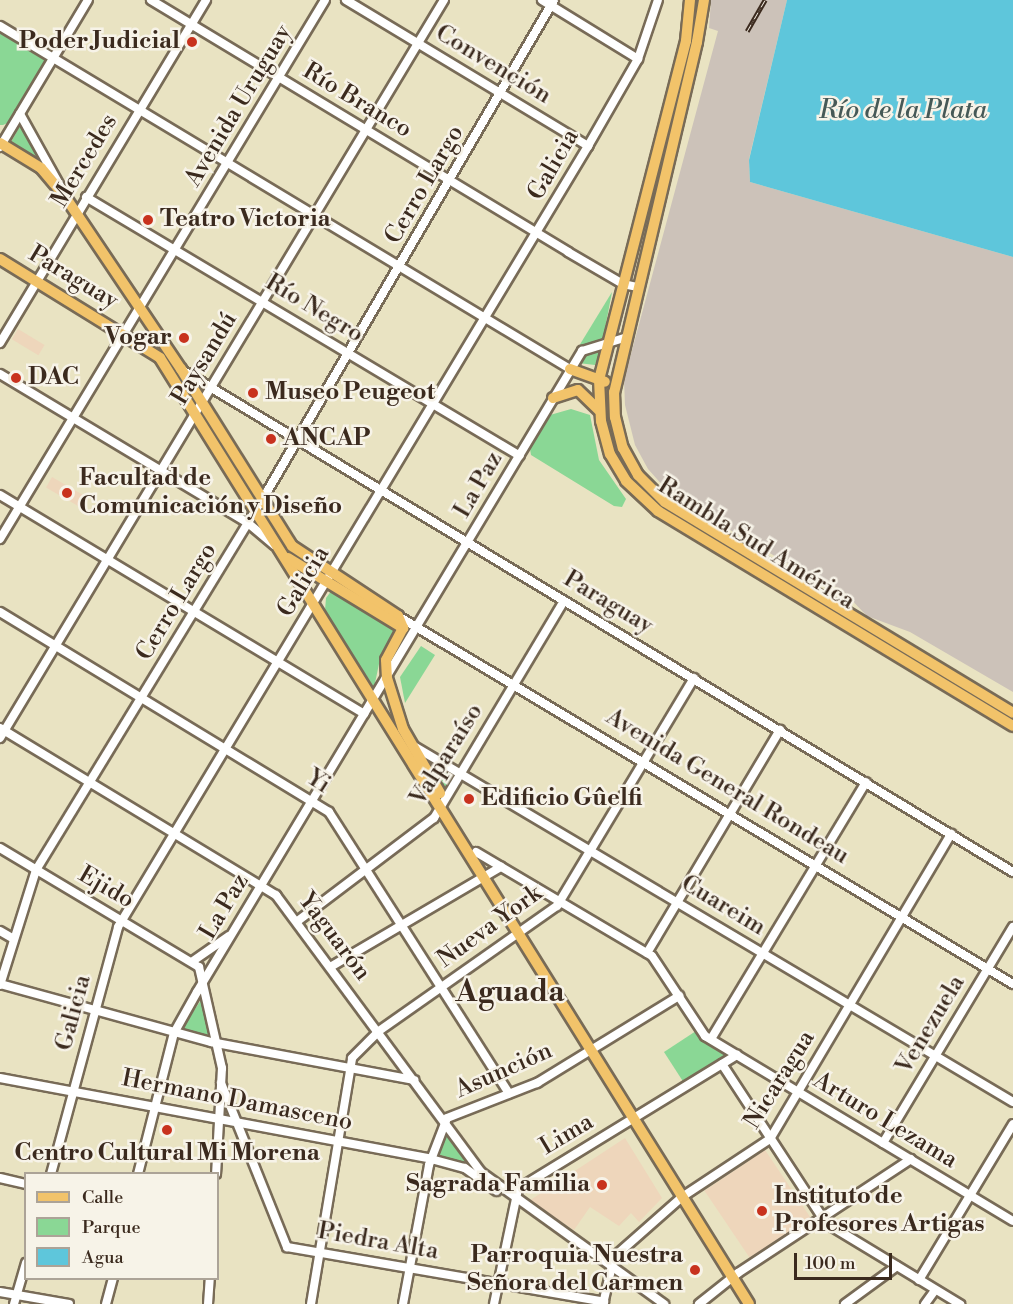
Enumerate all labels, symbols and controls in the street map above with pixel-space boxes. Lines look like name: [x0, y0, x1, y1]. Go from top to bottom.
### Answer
street label: Convención: [430, 19, 556, 111]
street label: Avenida Uruguay: [179, 20, 299, 192]
place label: Poder Judicial: [19, 28, 180, 56]
marker: Poder Judicial: [185, 35, 199, 49]
street label: Río Branco: [297, 57, 417, 145]
water label: Río de la Plata: [819, 95, 987, 127]
street label: Mercedes: [46, 109, 124, 213]
street label: Cerro Largo: [380, 121, 470, 249]
street label: Galicia: [522, 124, 586, 206]
place label: Teatro Victoria: [160, 206, 331, 234]
marker: Teatro Victoria: [141, 213, 155, 227]
street label: Paraguay: [23, 240, 123, 316]
street label: Río Negro: [260, 269, 368, 349]
street label: Paysandú: [166, 307, 244, 411]
place label: Vogar: [105, 324, 172, 352]
marker: Vogar: [177, 331, 191, 345]
place label: DAC: [28, 364, 79, 392]
marker: DAC: [9, 371, 23, 385]
place label: Museo Peugeot: [265, 379, 435, 407]
marker: Museo Peugeot: [246, 386, 260, 400]
place label: ANCAP: [283, 425, 370, 453]
marker: ANCAP: [264, 432, 278, 446]
street label: La Paz: [449, 447, 509, 523]
place label: Facultad de Comunicación y Diseño: [79, 465, 342, 521]
street label: Rambla Sud América: [652, 472, 860, 616]
marker: Facultad de Comunicación y Diseño: [60, 486, 74, 500]
street label: Cerro Largo: [131, 538, 223, 666]
street label: Galicia: [272, 542, 336, 622]
street label: Paraguay: [558, 565, 658, 641]
street label: Valparaíso: [404, 699, 490, 811]
street label: Avenida General Rondeau: [600, 703, 854, 871]
street label: Yi: [301, 764, 335, 800]
place label: Edificio Gûelfi: [481, 785, 642, 813]
marker: Edificio Gûelfi: [462, 792, 476, 806]
street label: Ejido: [73, 861, 139, 915]
street label: La Paz: [194, 869, 256, 945]
street label: Cuareim: [675, 870, 771, 942]
street label: Nueva York: [432, 879, 548, 975]
street label: Yaguarón: [292, 887, 376, 987]
street label: Venezuela: [890, 970, 972, 1080]
street label: Galicia: [50, 972, 98, 1054]
district label: Aguada: [455, 974, 565, 1010]
street label: Nicaragua: [738, 1025, 822, 1135]
street label: Asunción: [451, 1037, 557, 1105]
street label: Hermano Damasceno: [119, 1064, 355, 1138]
street label: Arturo Lezama: [808, 1067, 962, 1175]
street label: Lima: [535, 1108, 599, 1162]
marker: Centro Cultural Mi Morena: [160, 1123, 174, 1137]
place label: Centro Cultural Mi Morena: [14, 1140, 320, 1168]
place label: Sagrada Familia: [406, 1171, 590, 1199]
legend: [24, 1172, 219, 1280]
marker: Sagrada Familia: [595, 1178, 609, 1192]
place label: Instituto de Profesores Artigas: [774, 1183, 984, 1239]
text: Calle: [82, 1186, 123, 1209]
marker: Instituto de Profesores Artigas: [755, 1204, 769, 1218]
text: Parque: [82, 1216, 141, 1239]
street label: Piedra Alta: [315, 1217, 441, 1267]
scale bar: [797, 1241, 894, 1279]
place label: Parroquia Nuestra Señora del Carmen: [467, 1242, 683, 1298]
text: Agua: [82, 1246, 124, 1269]
text: 100 m: [805, 1252, 856, 1275]
marker: Parroquia Nuestra Señora del Carmen: [688, 1263, 702, 1277]

